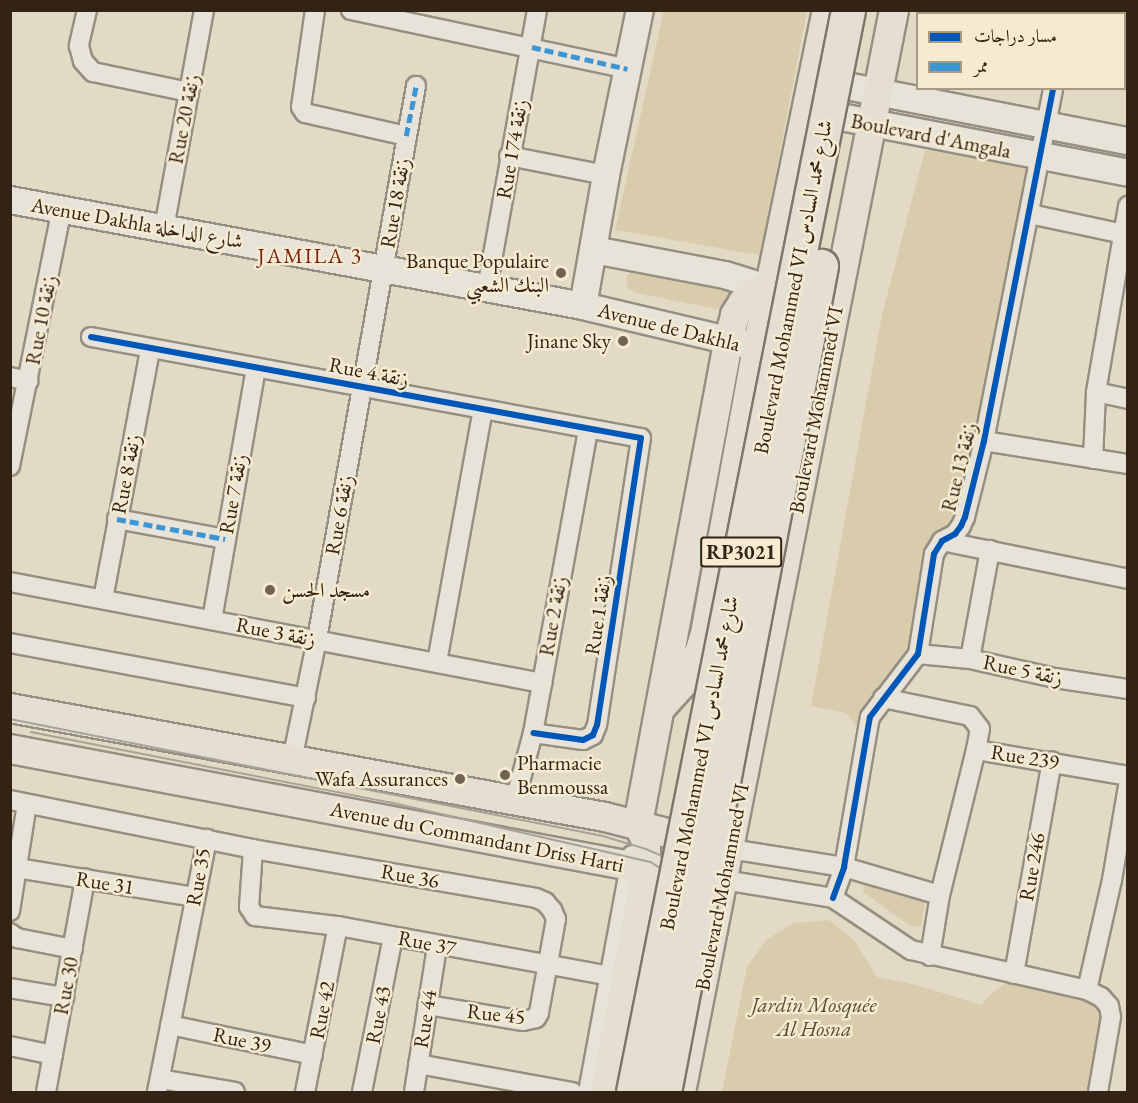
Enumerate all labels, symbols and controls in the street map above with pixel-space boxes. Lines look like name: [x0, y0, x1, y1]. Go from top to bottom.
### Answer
legend: [916, 12, 1126, 90]
text: مسار دراجات: [974, 24, 1057, 47]
text: ممر: [974, 54, 988, 77]
street label: Rue 20 زنقة: [163, 72, 205, 166]
street label: Rue 174 زنقة: [491, 97, 533, 201]
street label: Boulevard d'Amgala: [849, 108, 1013, 164]
street label: Boulevard Mohammed VI شارع محمد السادس: [748, 118, 838, 456]
street label: Rue 18 زنقة: [375, 156, 415, 250]
street label: Avenue Dakhla شارع الداخلة: [29, 192, 245, 254]
district label: JAMILA 3: [257, 243, 363, 269]
place label: Banque Populaire البنك الشعبي: [406, 248, 549, 298]
marker: Banque Populaire البنك الشعبي: [554, 266, 568, 280]
street label: Rue 10 زنقة: [20, 273, 62, 367]
street label: Avenue de Dakhla: [595, 297, 743, 357]
street label: Boulevard Mohammed VI: [784, 304, 848, 516]
place label: Jinane Sky: [527, 328, 611, 354]
marker: Jinane Sky: [616, 334, 630, 348]
street label: Rue 4 زنقة: [327, 352, 411, 392]
street label: Rue 13 زنقة: [936, 420, 982, 514]
street label: Rue 8 زنقة: [106, 432, 146, 516]
street label: Rue 7 زنقة: [214, 452, 252, 536]
street label: Rue 6 زنقة: [320, 473, 358, 557]
road number: RP3021: [699, 535, 783, 569]
street label: Rue 1 زنقة: [579, 573, 617, 657]
street label: Rue 2 زنقة: [534, 574, 572, 658]
place label: مسجد الحسن: [282, 577, 370, 603]
marker: مسجد الحسن: [263, 583, 277, 597]
street label: Boulevard Mohammed VI شارع محمد السادس: [654, 594, 744, 932]
street label: Rue 3 زنقة: [234, 612, 318, 652]
street label: Rue 5 زنقة: [981, 649, 1065, 691]
street label: Rue 239: [989, 739, 1061, 775]
place label: Pharmacie Benmoussa: [517, 750, 608, 800]
place label: Wafa Assurances: [315, 766, 448, 792]
marker: Pharmacie Benmoussa: [498, 768, 512, 782]
marker: Wafa Assurances: [453, 772, 467, 786]
street label: Boulevard Mohammed VI: [690, 781, 754, 993]
street label: Avenue du Commandant Driss Harti: [328, 796, 626, 878]
street label: Rue 246: [1014, 831, 1050, 903]
street label: Rue 35: [181, 846, 215, 908]
street label: Rue 36: [379, 859, 441, 893]
street label: Rue 31: [74, 866, 136, 900]
street label: Rue 37: [396, 925, 458, 961]
street label: Rue 30: [48, 955, 84, 1017]
street label: Rue 42: [304, 979, 340, 1041]
street label: Rue 43: [360, 984, 396, 1046]
street label: Rue 44: [408, 988, 442, 1050]
park label: Jardin Mosquée Al Hosna: [751, 992, 877, 1042]
street label: Rue 45: [466, 998, 526, 1030]
street label: Rue 39: [211, 1022, 273, 1058]

